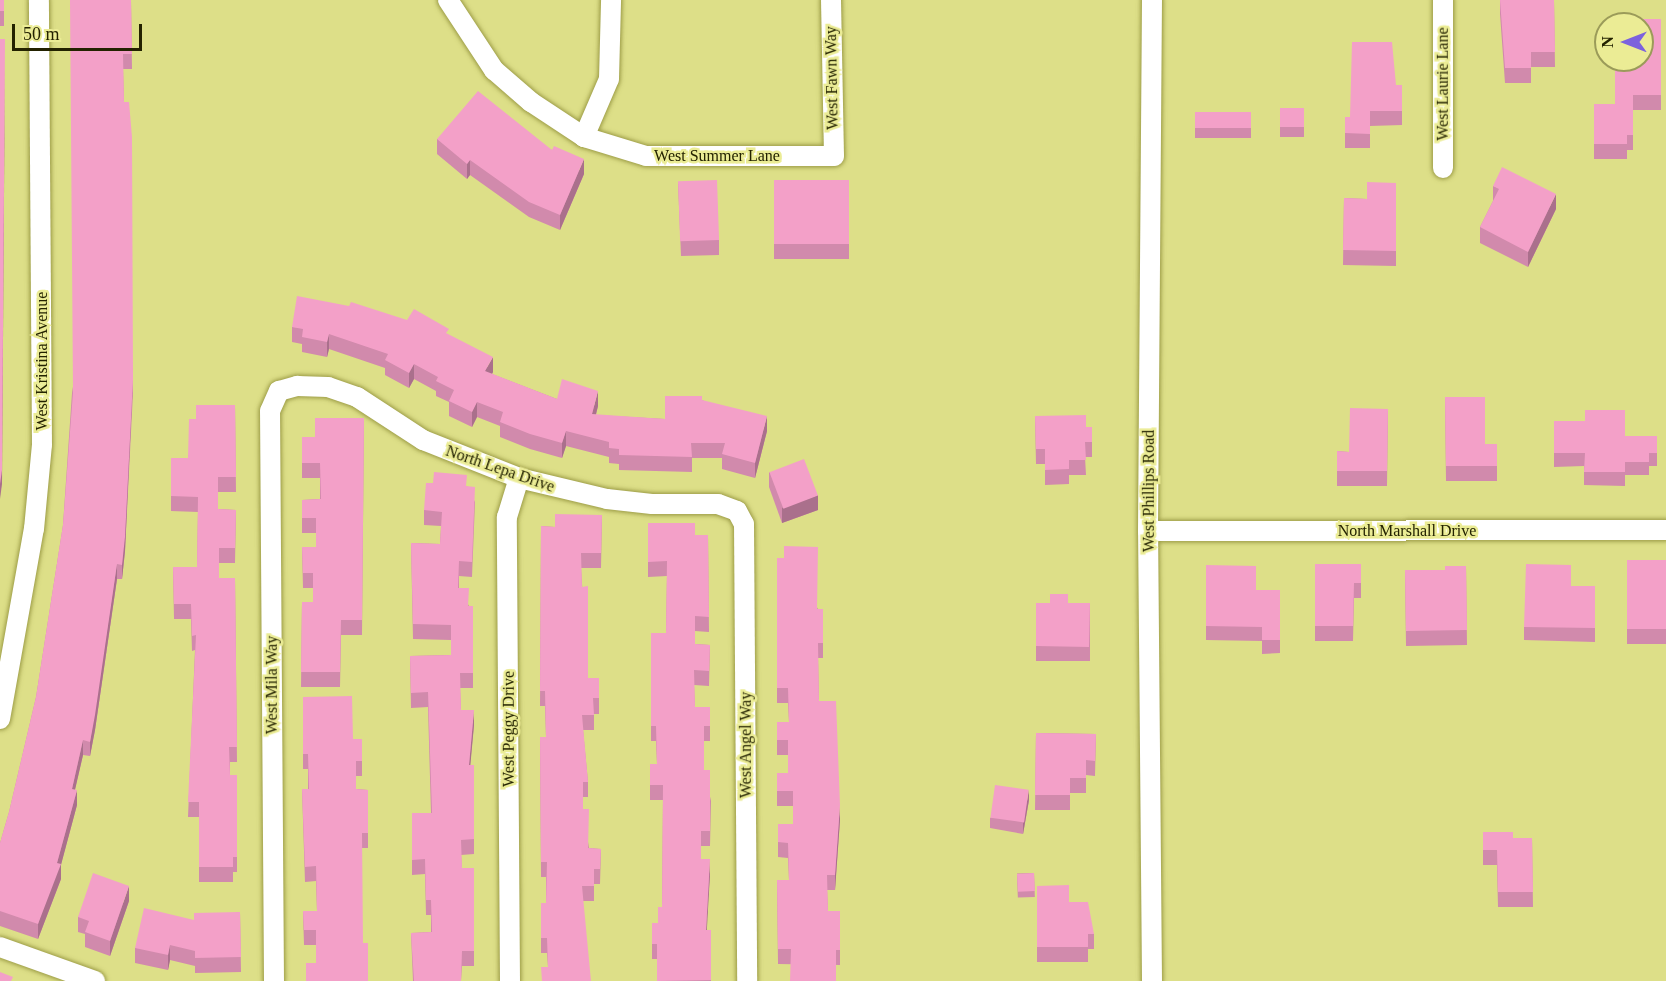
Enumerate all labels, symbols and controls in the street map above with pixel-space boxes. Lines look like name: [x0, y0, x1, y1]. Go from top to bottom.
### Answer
scale bar: [15, 12, 146, 50]
north arrow: [1594, 12, 1654, 72]
text: 50 m: [23, 24, 60, 44]
street label: West Fawn Way: [821, 26, 843, 130]
street label: West Laurie Lane: [1433, 27, 1453, 141]
text: N: [1599, 36, 1616, 48]
street label: West Summer Lane: [654, 146, 780, 166]
street label: West Kristina Avenue: [32, 291, 52, 431]
street label: West Phillips Road: [1139, 430, 1159, 552]
street label: North Lepa Drive: [443, 441, 557, 497]
street label: North Marshall Drive: [1338, 521, 1476, 541]
street label: West Mila Way: [262, 636, 282, 734]
street label: West Peggy Drive: [499, 671, 519, 787]
street label: West Angel Way: [736, 691, 756, 799]

